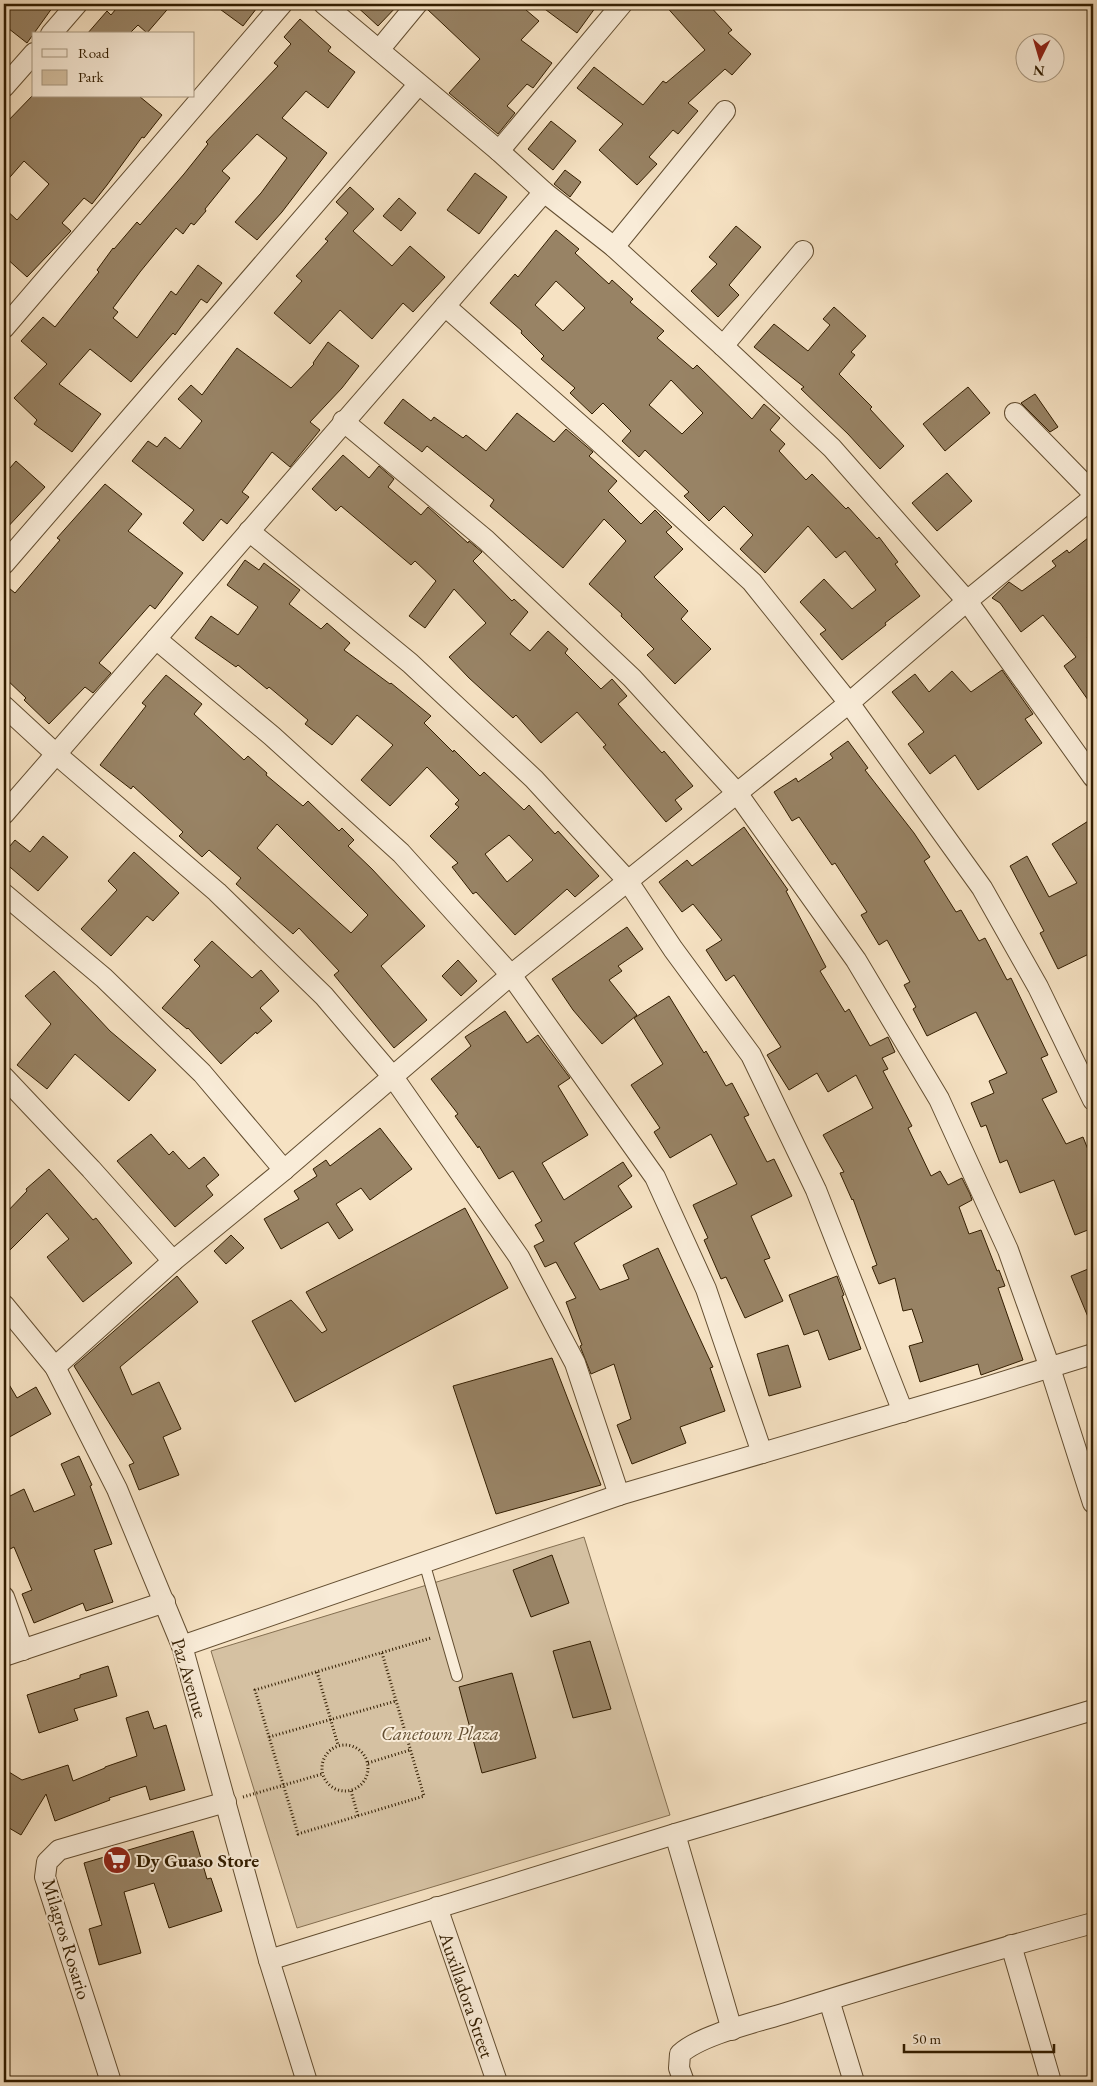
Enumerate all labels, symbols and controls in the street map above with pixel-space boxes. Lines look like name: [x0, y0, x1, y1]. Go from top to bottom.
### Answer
legend: [32, 32, 195, 98]
north arrow: [1014, 32, 1064, 82]
text: Road: [78, 43, 110, 62]
text: N: [1032, 61, 1045, 80]
text: Park: [78, 67, 105, 86]
street label: Paz Avenue: [166, 1635, 213, 1721]
park label: Canetown Plaza: [381, 1721, 499, 1746]
supermarket icon: Dy Guaso Store: [102, 1845, 132, 1875]
place label: Dy Guaso Store: [136, 1848, 259, 1873]
street label: Milagros Rosario: [36, 1876, 97, 2003]
street label: Auxilladora Street: [433, 1928, 500, 2061]
scale bar: [904, 2021, 1054, 2053]
text: 50 m: [912, 2029, 941, 2048]

